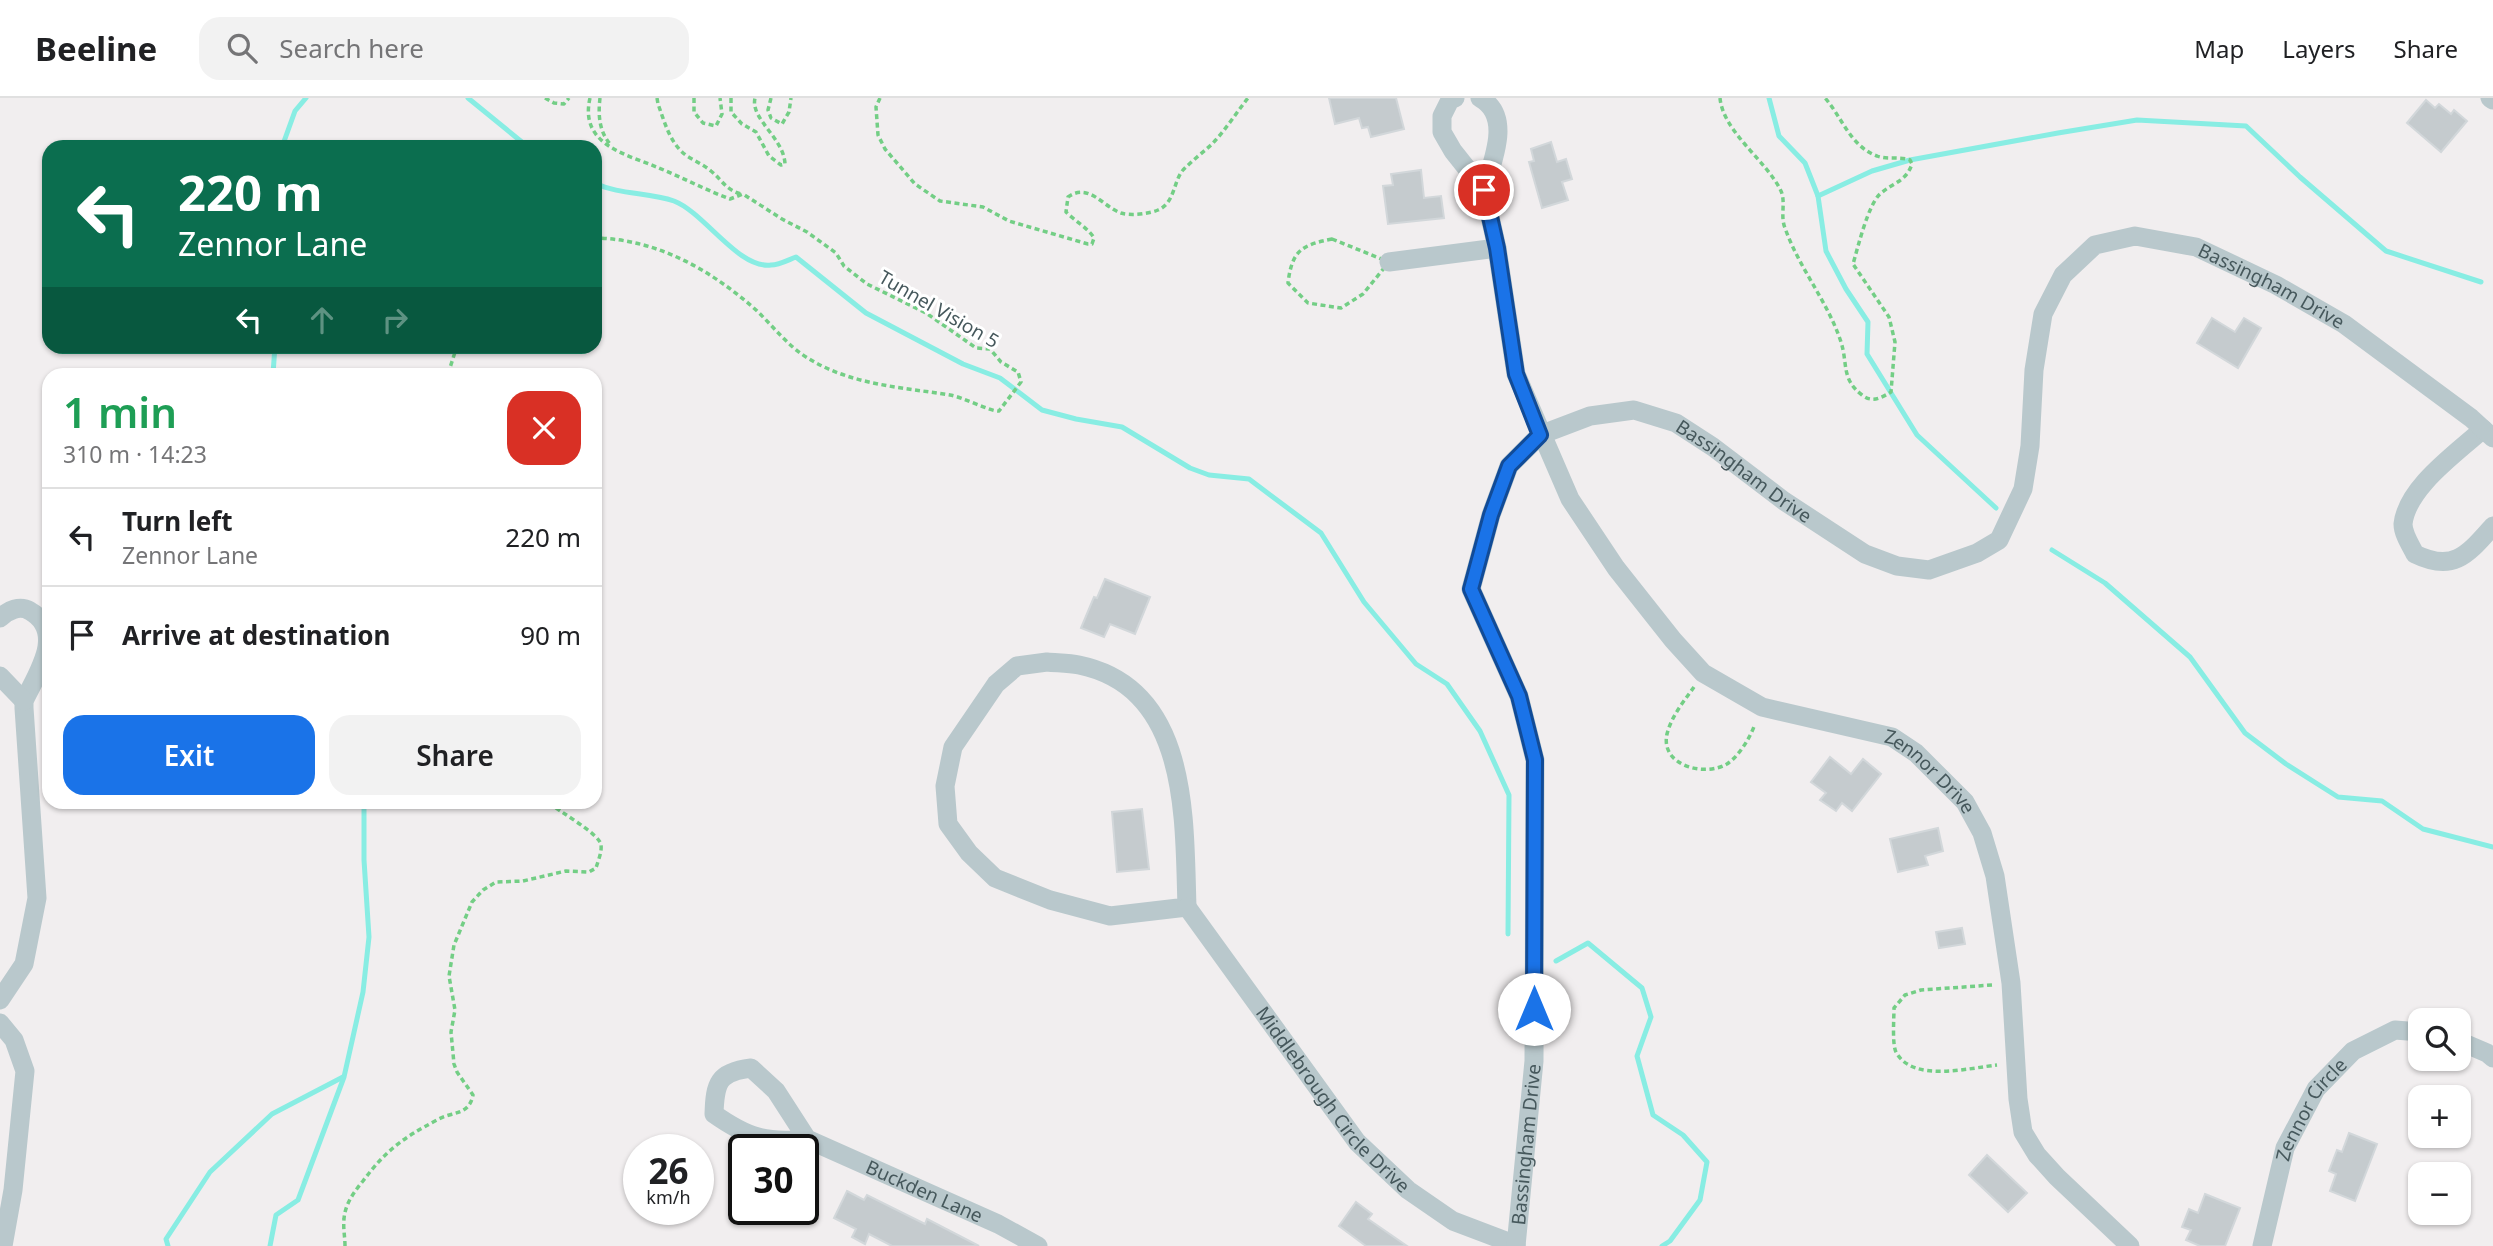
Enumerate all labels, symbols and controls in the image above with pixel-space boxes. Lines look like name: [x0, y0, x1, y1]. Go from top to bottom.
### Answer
search box: [199, 17, 689, 80]
text: Beeline: [35, 26, 157, 71]
icon: search: [223, 29, 261, 67]
text: Search here: [279, 30, 424, 66]
text: Map: [2194, 32, 2244, 65]
text: Layers: [2282, 32, 2356, 65]
text: Share: [2394, 32, 2458, 65]
text: 220 m: [178, 159, 323, 225]
pin: [1454, 160, 1514, 220]
icon: left: [63, 168, 154, 259]
icon: arrive: [1465, 171, 1503, 209]
text: Zennor Lane: [178, 222, 367, 265]
street label: Bassingham Drive: [2194, 237, 2349, 335]
street label: Tunnel Vision 5: [874, 264, 1004, 354]
icon: left: [230, 301, 268, 339]
icon: ahead: [303, 301, 341, 339]
icon: right: [376, 301, 414, 339]
text: 1 min: [63, 383, 177, 440]
button: close: [507, 391, 581, 465]
street label: Bassingham Drive: [1671, 413, 1817, 529]
text: 310 m · 14:23: [63, 438, 207, 470]
text: Turn left: [122, 503, 233, 539]
icon: left: [63, 518, 101, 556]
text: 220 m: [505, 519, 581, 555]
text: Zennor Lane: [122, 539, 258, 571]
icon: arrive: [63, 616, 101, 654]
text: Arrive at destination: [122, 617, 391, 653]
text: 90 m: [520, 617, 581, 653]
button: Exit: [63, 715, 315, 795]
button: Share: [329, 715, 581, 795]
street label: Zennor Drive: [1882, 723, 1982, 818]
position arrow: [1497, 972, 1571, 1046]
street label: Middlebrough Circle Drive: [1250, 1001, 1416, 1198]
map controls: [2408, 1008, 2471, 1225]
button: search: [2408, 1008, 2471, 1071]
street label: Zennor Circle: [2269, 1052, 2352, 1164]
street label: Bassingham Drive: [1505, 1063, 1547, 1226]
button: +: [2408, 1085, 2471, 1148]
speed limit sign: 30: [728, 1134, 819, 1225]
text: 26: [648, 1147, 689, 1194]
street label: Buckden Lane: [862, 1154, 987, 1229]
button: −: [2408, 1162, 2471, 1225]
text: km/h: [646, 1185, 691, 1209]

